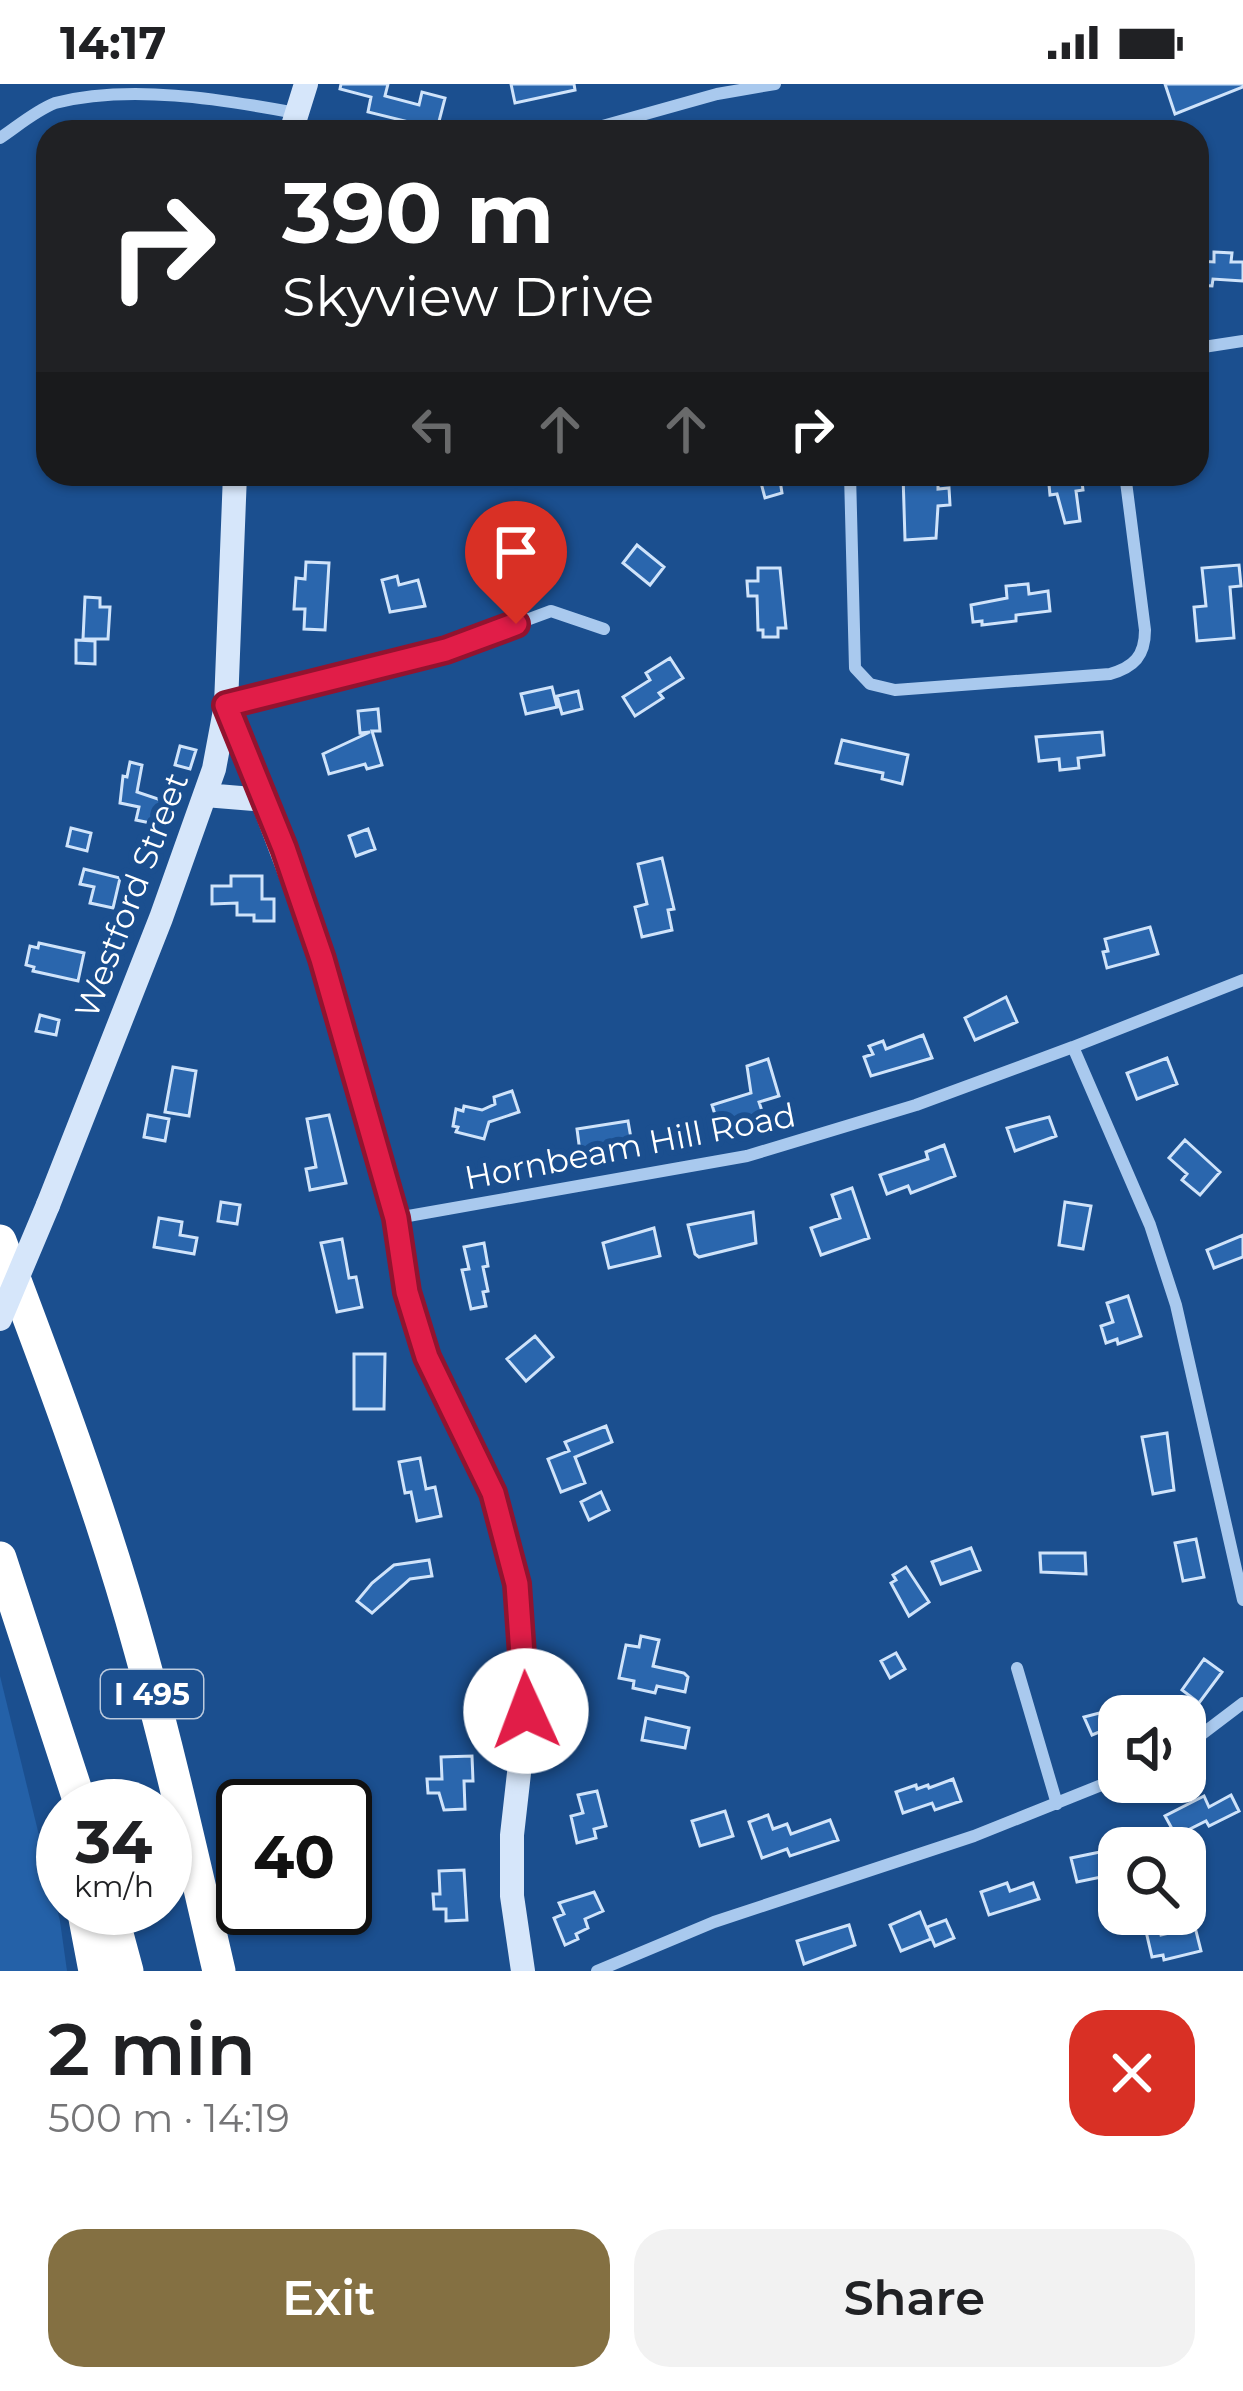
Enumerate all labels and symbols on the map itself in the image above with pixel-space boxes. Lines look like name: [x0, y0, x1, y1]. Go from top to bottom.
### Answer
pin: [465, 501, 567, 624]
street label: Westford Street: [66, 767, 196, 1023]
street label: Hornbeam Hill Road: [461, 1094, 799, 1198]
position arrow: [463, 1648, 589, 1774]
road number: I 495: [101, 1670, 203, 1718]
speed limit sign: 40: [216, 1779, 372, 1935]

